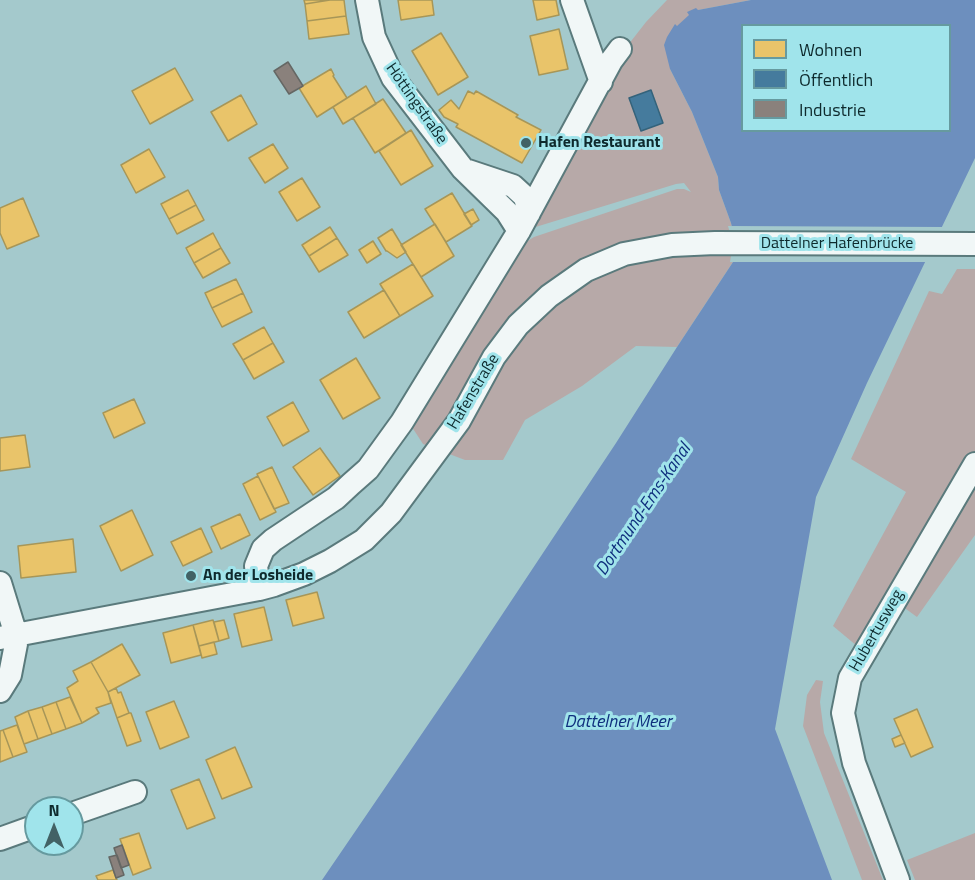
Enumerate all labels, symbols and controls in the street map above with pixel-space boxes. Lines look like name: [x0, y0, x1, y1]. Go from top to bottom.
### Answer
legend: [741, 24, 951, 132]
text: Wohnen: [799, 36, 862, 63]
street label: Höttingstraße: [381, 60, 451, 148]
text: Öffentlich: [799, 66, 873, 93]
text: Industrie: [799, 96, 866, 123]
place label: Hafen Restaurant: [538, 133, 660, 153]
marker: Hafen Restaurant: [519, 136, 533, 150]
street label: Dattelner Hafenbrücke: [761, 234, 913, 254]
street label: Hafenstraße: [444, 351, 504, 433]
water label: Dortmund-Ems-Kanal: [592, 440, 696, 580]
place label: An der Losheide: [203, 566, 313, 586]
marker: An der Losheide: [184, 569, 198, 583]
street label: Hubertusweg: [846, 587, 908, 675]
water label: Dattelner Meer: [565, 712, 671, 734]
north arrow: [24, 796, 84, 856]
text: N: [48, 798, 60, 822]

